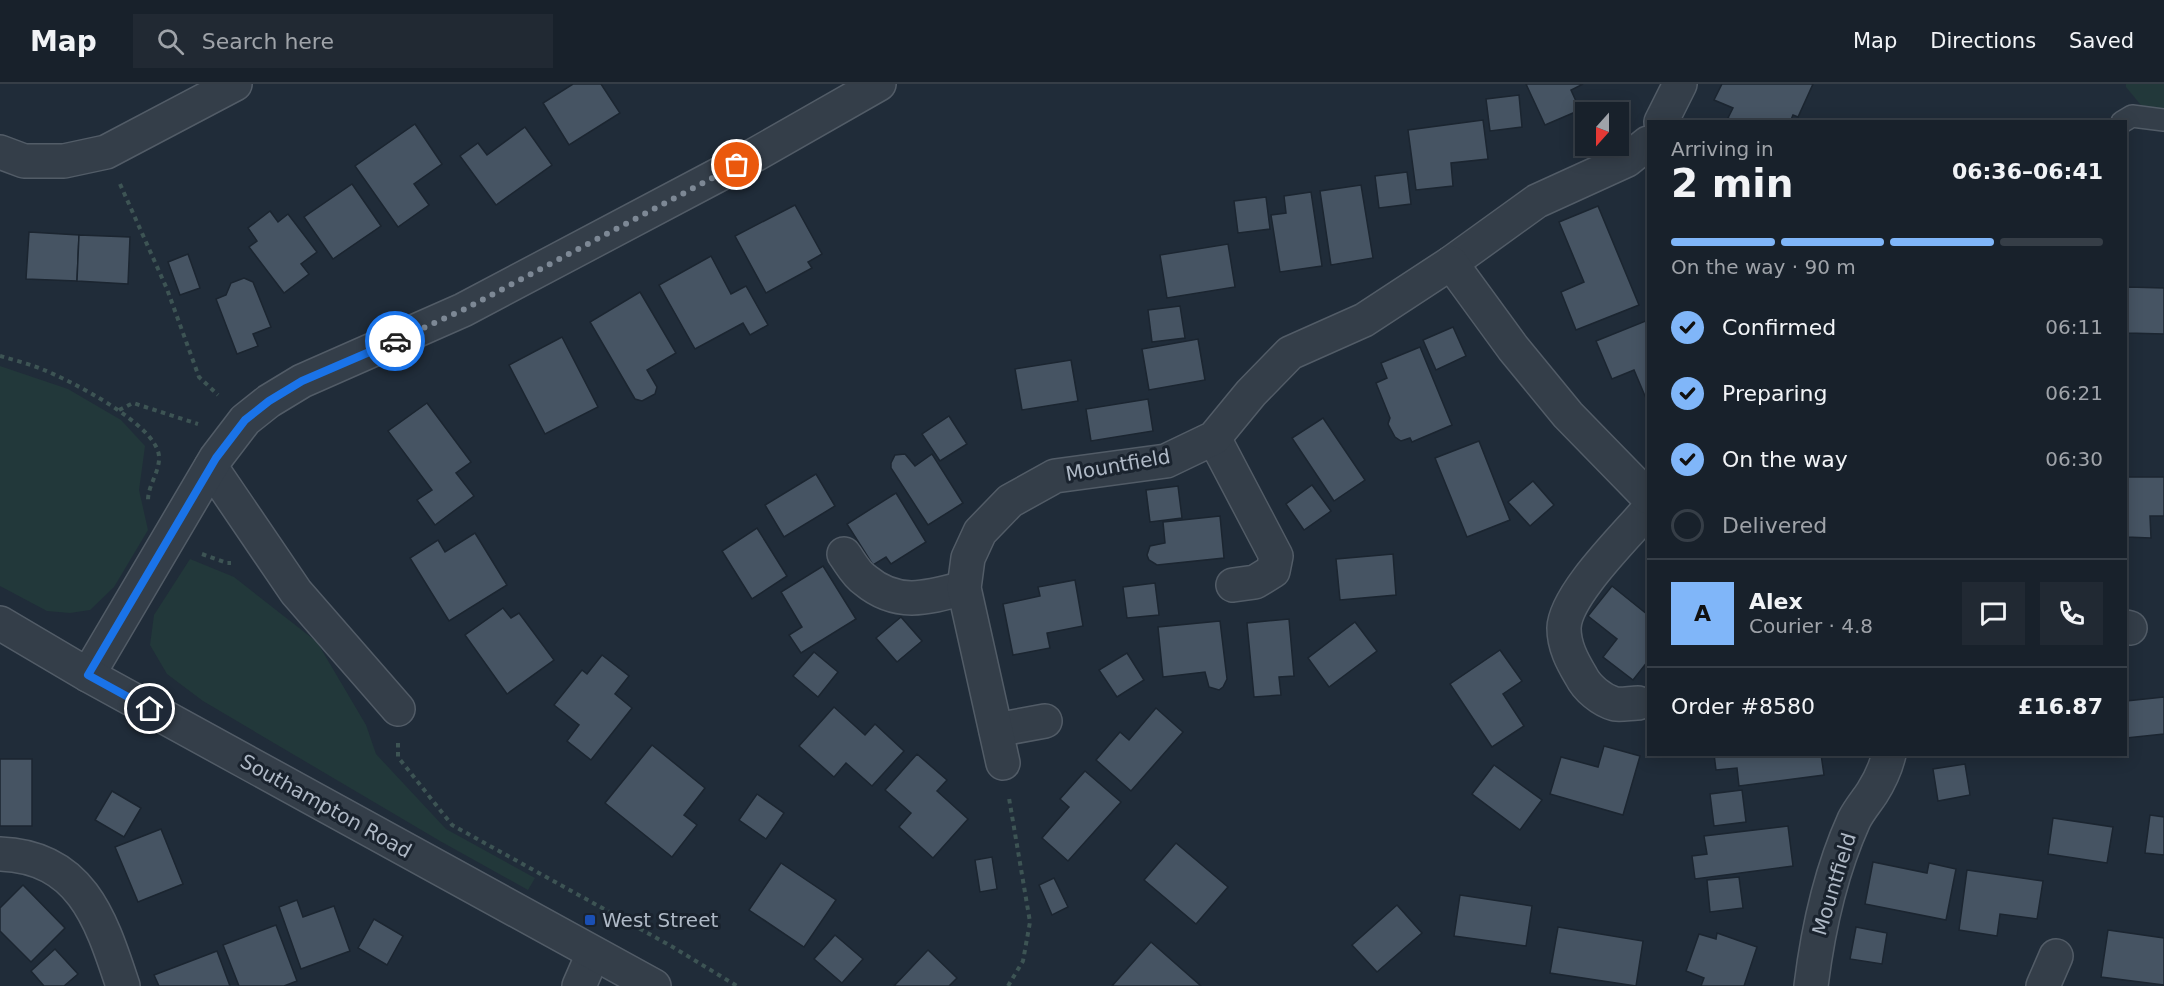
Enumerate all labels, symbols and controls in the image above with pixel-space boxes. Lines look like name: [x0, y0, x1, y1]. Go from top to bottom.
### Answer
search box: [133, 14, 553, 68]
text: Map: [30, 25, 97, 58]
icon: search: [154, 25, 187, 58]
text: Search here: [202, 29, 334, 54]
text: Map: [1853, 29, 1897, 53]
text: Directions: [1930, 29, 2036, 53]
text: Saved: [2069, 29, 2134, 53]
north arrow: [1575, 102, 1629, 156]
map controls: [1575, 102, 1629, 156]
text: Arriving in: [1671, 137, 1774, 161]
pin: [711, 139, 762, 190]
icon: bag: [720, 148, 753, 181]
text: 06:36–06:41: [1952, 159, 2103, 184]
text: 2 min: [1671, 161, 1793, 206]
text: On the way · 90 m: [1671, 255, 1856, 279]
courier: [365, 311, 425, 371]
icon: check: [1671, 311, 1704, 344]
text: Confirmed: [1722, 315, 1836, 340]
text: 06:11: [2045, 315, 2103, 339]
icon: car: [379, 325, 412, 358]
icon: check: [1671, 377, 1704, 410]
text: Preparing: [1722, 381, 1828, 406]
text: 06:21: [2045, 381, 2103, 405]
icon: check: [1671, 443, 1704, 476]
street label: Mountfield: [1064, 444, 1172, 486]
text: On the way: [1722, 447, 1848, 472]
text: 06:30: [2045, 447, 2103, 471]
text: Delivered: [1722, 513, 1827, 538]
button: chat: [1962, 582, 2025, 645]
button: phone: [2040, 582, 2103, 645]
text: Alex: [1749, 589, 1803, 614]
text: A: [1694, 601, 1711, 626]
text: Courier · 4.8: [1749, 614, 1873, 638]
pin: [124, 683, 175, 734]
icon: home: [133, 692, 166, 725]
text: Order #8580: [1671, 694, 1815, 719]
text: £16.87: [2018, 694, 2103, 719]
street label: Southampton Road: [236, 749, 416, 863]
street label: Mountfield: [1807, 830, 1861, 938]
place label: West Street: [602, 908, 718, 932]
marker: West Street: [583, 913, 597, 927]

